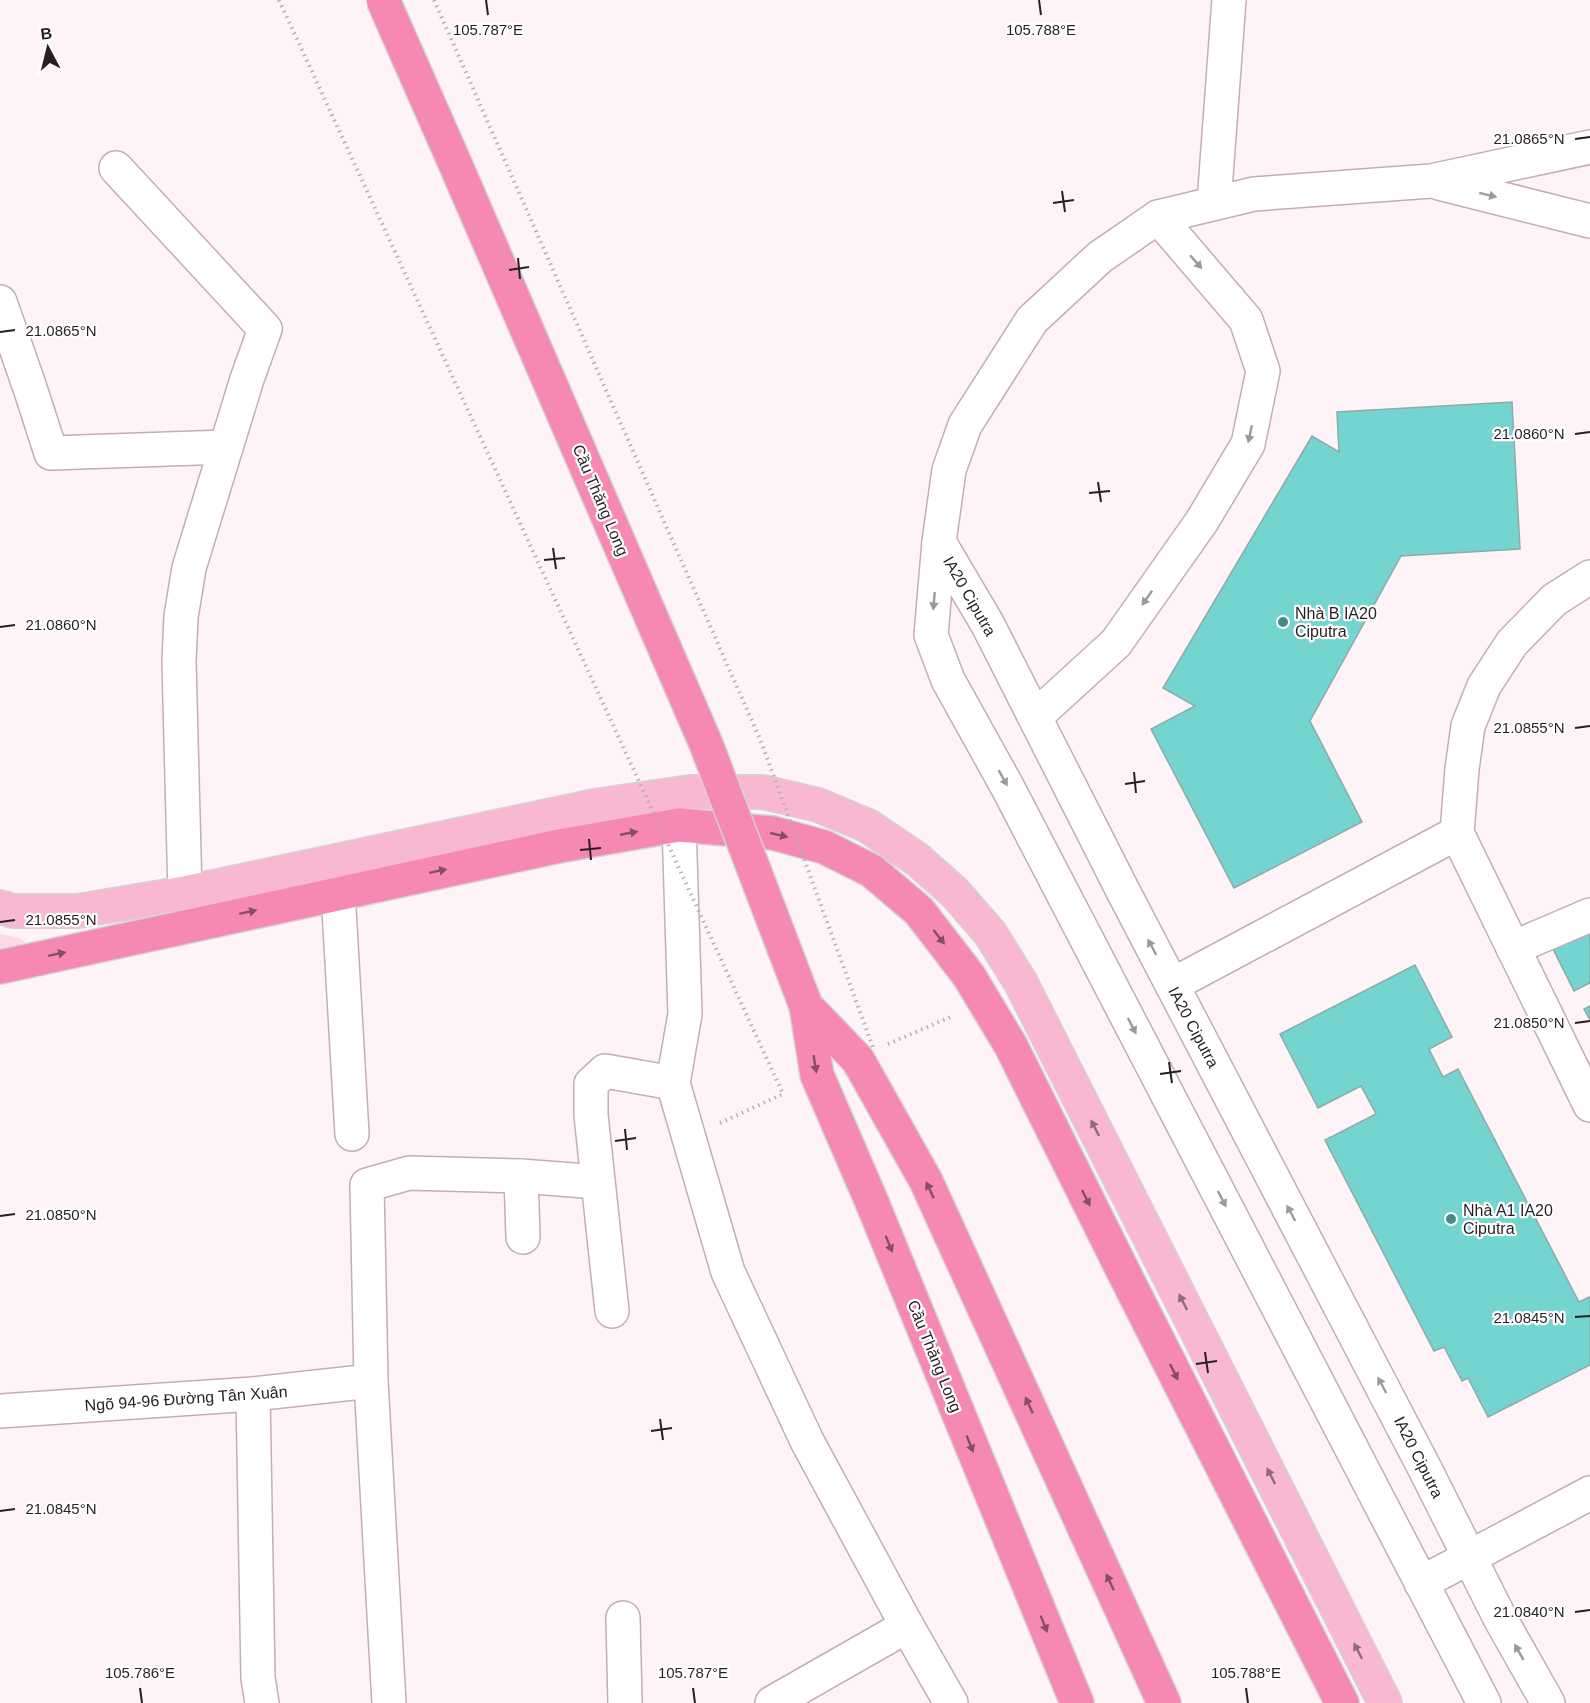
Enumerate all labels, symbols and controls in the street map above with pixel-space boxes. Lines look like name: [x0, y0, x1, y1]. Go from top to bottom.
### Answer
north arrow: [18, 18, 78, 78]
text: 105.787°E: [453, 21, 523, 38]
text: 105.788°E: [1006, 21, 1076, 38]
text: B: [39, 24, 53, 43]
text: 21.0865°N: [1493, 130, 1565, 147]
one-way arrow: [1479, 191, 1497, 201]
one-way arrow: [1189, 254, 1203, 269]
text: 21.0865°N: [25, 322, 97, 339]
one-way arrow: [1245, 425, 1254, 444]
text: 21.0860°N: [1493, 425, 1565, 442]
street label: Cầu Thăng Long: [569, 442, 632, 558]
street label: IA20 Ciputra: [940, 553, 999, 639]
one-way arrow: [1141, 590, 1153, 606]
one-way arrow: [929, 591, 939, 610]
place label: Nhà B IA20 Ciputra: [1295, 605, 1377, 640]
marker: Nhà B IA20 Ciputra: [1276, 615, 1290, 629]
text: 21.0860°N: [25, 616, 97, 633]
text: 21.0855°N: [1493, 719, 1565, 736]
one-way arrow: [997, 770, 1007, 787]
one-way arrow: [620, 828, 639, 837]
one-way arrow: [770, 830, 788, 840]
one-way arrow: [429, 866, 447, 876]
one-way arrow: [238, 907, 257, 917]
text: 21.0855°N: [25, 911, 97, 928]
one-way arrow: [933, 929, 945, 945]
one-way arrow: [1147, 938, 1157, 955]
one-way arrow: [48, 949, 66, 959]
street label: IA20 Ciputra: [1165, 984, 1222, 1071]
text: 21.0850°N: [1493, 1014, 1565, 1031]
one-way arrow: [1127, 1017, 1136, 1034]
one-way arrow: [811, 1054, 820, 1073]
one-way arrow: [1090, 1120, 1100, 1137]
one-way arrow: [926, 1181, 935, 1198]
one-way arrow: [1082, 1189, 1091, 1206]
one-way arrow: [1217, 1190, 1226, 1207]
place label: Nhà A1 IA20 Ciputra: [1463, 1202, 1553, 1237]
one-way arrow: [1286, 1204, 1296, 1221]
text: 21.0850°N: [25, 1206, 97, 1223]
marker: Nhà A1 IA20 Ciputra: [1444, 1212, 1458, 1226]
one-way arrow: [885, 1235, 894, 1253]
one-way arrow: [1178, 1294, 1188, 1311]
street label: Cầu Thăng Long: [904, 1298, 965, 1415]
text: 21.0845°N: [1493, 1309, 1565, 1326]
one-way arrow: [1169, 1363, 1179, 1380]
one-way arrow: [1377, 1377, 1386, 1394]
street label: Ngõ 94-96 Đường Tân Xuân: [84, 1383, 288, 1414]
one-way arrow: [1024, 1397, 1033, 1414]
street label: IA20 Ciputra: [1391, 1414, 1446, 1501]
one-way arrow: [966, 1435, 975, 1453]
one-way arrow: [1266, 1468, 1276, 1485]
text: 21.0845°N: [25, 1500, 97, 1517]
one-way arrow: [1105, 1573, 1115, 1591]
text: 21.0840°N: [1493, 1603, 1565, 1620]
one-way arrow: [1039, 1616, 1049, 1634]
one-way arrow: [1354, 1642, 1363, 1659]
one-way arrow: [1514, 1643, 1524, 1660]
text: 105.786°E: [105, 1664, 175, 1681]
text: 105.787°E: [658, 1664, 728, 1681]
text: 105.788°E: [1211, 1664, 1281, 1681]

